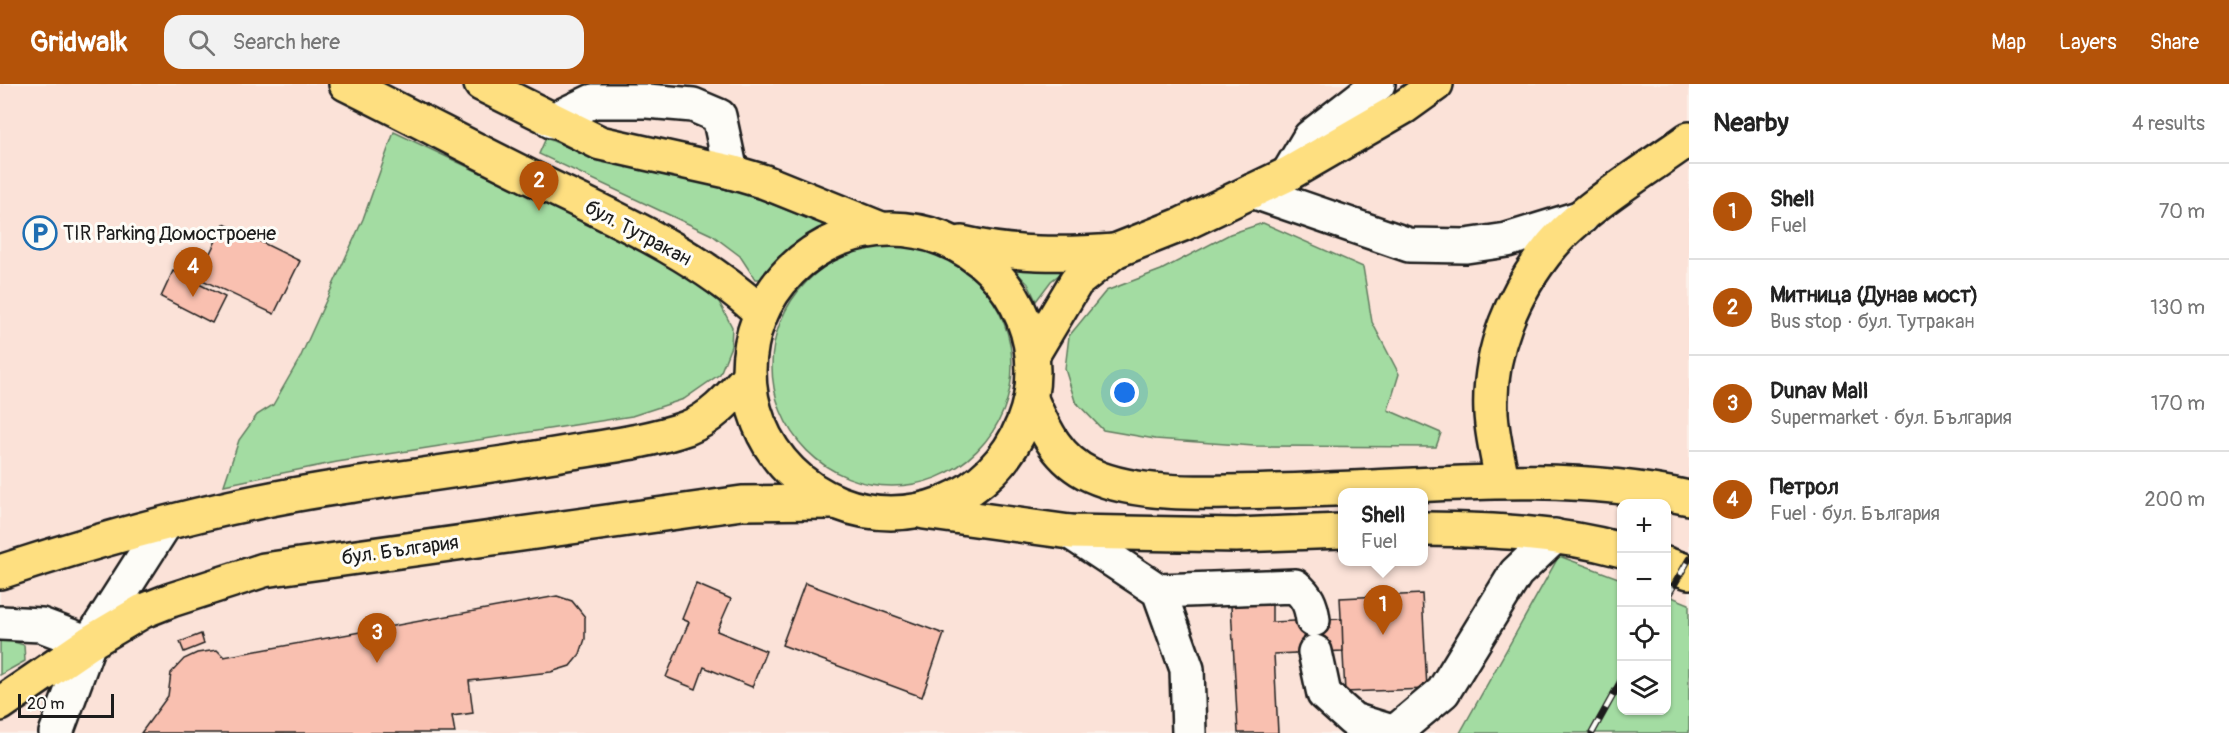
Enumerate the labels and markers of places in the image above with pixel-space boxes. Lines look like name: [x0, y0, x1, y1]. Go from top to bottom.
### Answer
pin: 2: [520, 162, 558, 211]
parking icon: TIR Parking Домостроене: [22, 215, 58, 251]
place label: TIR Parking Домостроене: [63, 221, 276, 246]
pin: 4: [174, 248, 212, 297]
pin: 1: [1364, 586, 1402, 635]
pin: 3: [358, 614, 397, 663]

